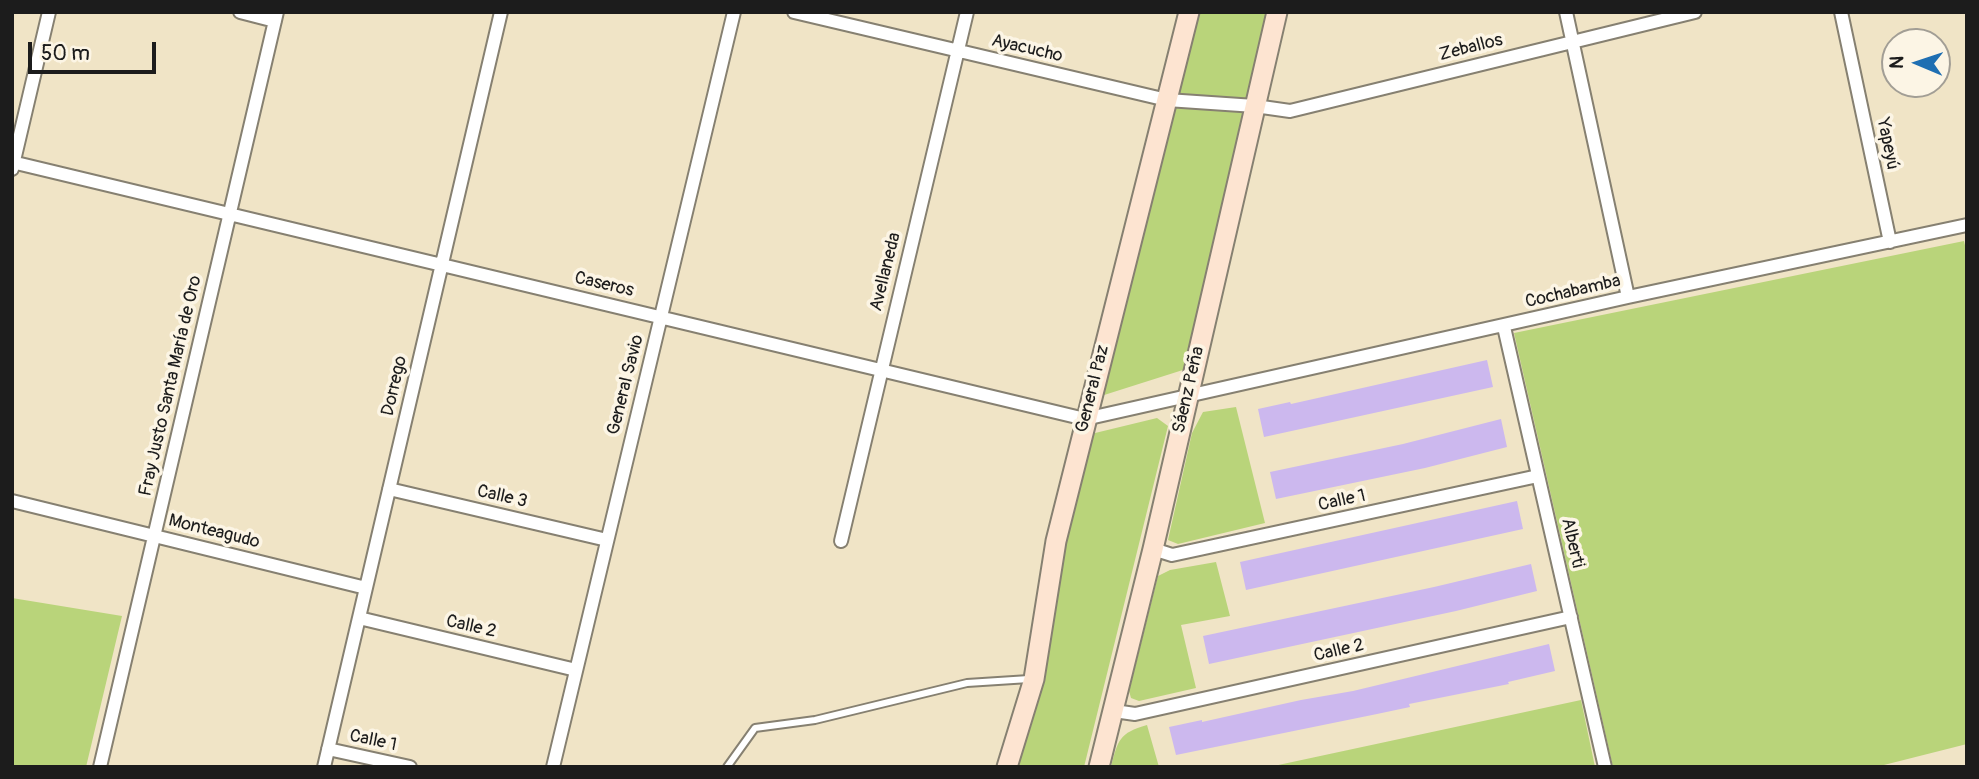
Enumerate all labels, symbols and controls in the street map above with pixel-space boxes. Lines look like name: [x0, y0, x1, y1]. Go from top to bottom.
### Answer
scale bar: [32, 28, 159, 72]
north arrow: [1881, 28, 1951, 98]
street label: Ayacucho: [989, 30, 1065, 68]
street label: Zeballos: [1437, 30, 1505, 66]
text: 50 m: [41, 40, 90, 67]
text: N: [1885, 56, 1909, 69]
street label: Yapeyú: [1871, 116, 1903, 172]
street label: Avellaneda: [866, 230, 906, 314]
street label: Caseros: [572, 268, 636, 302]
street label: Cochabamba: [1523, 271, 1623, 313]
street label: Fray Justo Santa María de Oro: [135, 274, 207, 498]
street label: General Savio: [603, 333, 649, 437]
street label: General Paz: [1072, 343, 1114, 435]
street label: Sáenz Peña: [1169, 344, 1209, 436]
street label: Dorrego: [378, 354, 412, 418]
street label: Calle 3: [475, 481, 529, 513]
street label: Calle 1: [1316, 485, 1368, 517]
street label: Monteagudo: [166, 510, 262, 554]
street label: Alberti: [1556, 516, 1588, 570]
street label: Calle 2: [444, 611, 498, 643]
street label: Calle 2: [1312, 635, 1366, 667]
street label: Calle 1: [347, 725, 399, 757]

